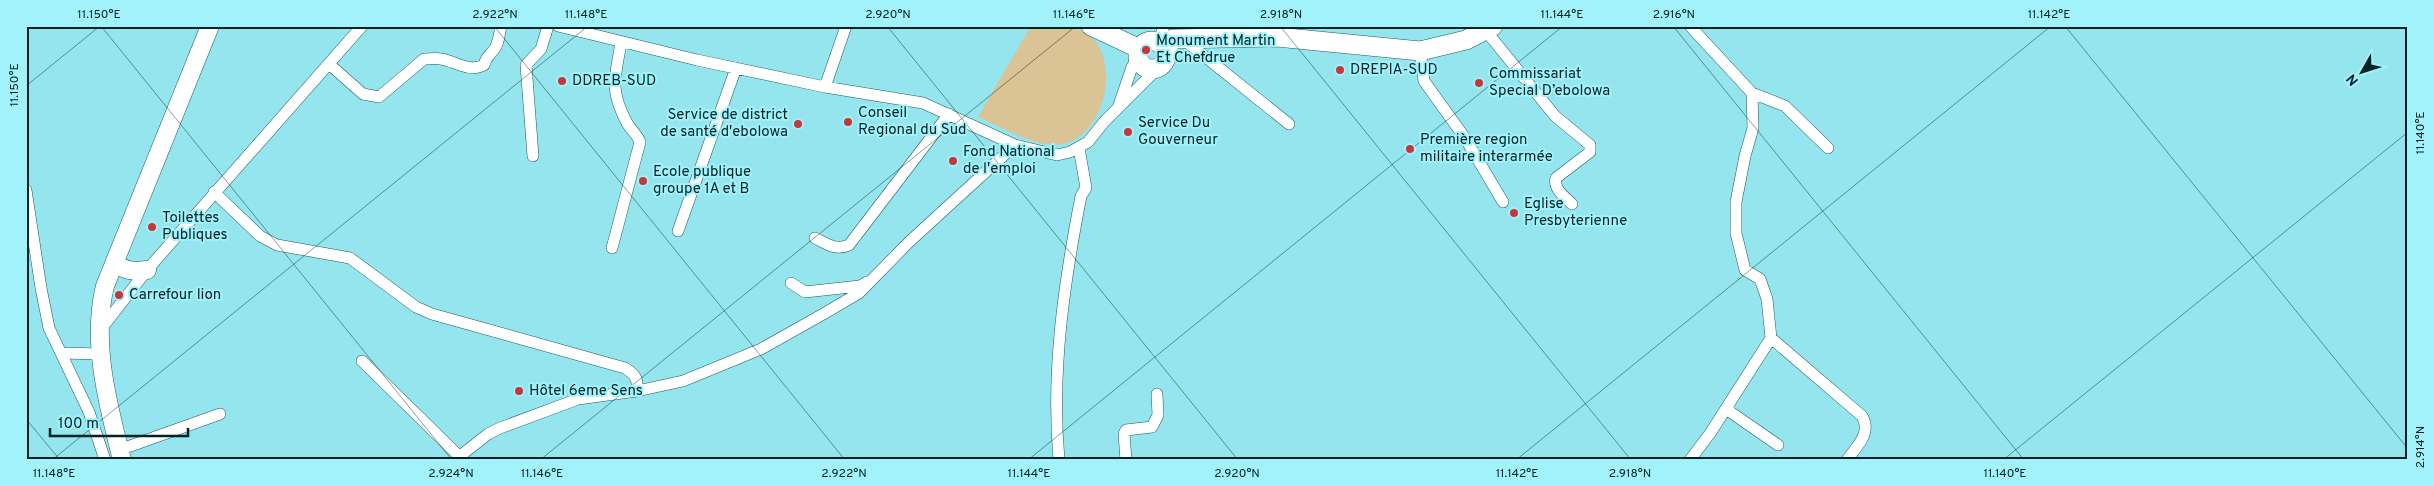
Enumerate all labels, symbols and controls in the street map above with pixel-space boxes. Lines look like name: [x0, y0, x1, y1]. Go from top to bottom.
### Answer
text: 11.150°E: [77, 7, 121, 23]
text: 2.922°N: [472, 7, 518, 23]
text: 11.148°E: [565, 7, 607, 23]
text: 2.920°N: [865, 7, 911, 23]
text: 11.146°E: [1053, 7, 1095, 23]
text: 2.918°N: [1260, 7, 1302, 23]
text: 11.144°E: [1541, 7, 1583, 23]
text: 2.916°N: [1653, 7, 1695, 23]
text: 11.142°E: [2028, 7, 2070, 23]
place label: Monument Martin Et Chefdrue: [1156, 32, 1275, 68]
marker: Monument Martin Et Chefdrue: [1140, 44, 1152, 56]
north arrow: [2336, 48, 2386, 98]
place label: DREPIA-SUD: [1350, 61, 1438, 80]
text: 11.150°E: [7, 63, 23, 107]
marker: DREPIA-SUD: [1334, 64, 1346, 76]
place label: Commissariat Special D’ebolowa: [1489, 65, 1610, 101]
text: N: [2343, 70, 2363, 88]
place label: DDREB-SUD: [572, 72, 656, 91]
marker: DDREB-SUD: [556, 75, 568, 87]
marker: Commissariat Special D’ebolowa: [1473, 77, 1485, 89]
place label: Conseil Regional du Sud: [858, 104, 967, 140]
place label: Service de district de santé d'ebolowa: [660, 106, 788, 142]
text: 11.140°E: [2413, 111, 2429, 155]
place label: Service Du Gouverneur: [1138, 114, 1218, 150]
marker: Conseil Regional du Sud: [842, 116, 854, 128]
marker: Service de district de santé d'ebolowa: [792, 118, 804, 130]
marker: Service Du Gouverneur: [1122, 126, 1134, 138]
place label: Première region militaire interarmée: [1420, 131, 1553, 167]
place label: Fond National de l'emploi: [963, 143, 1055, 179]
marker: Première region militaire interarmée: [1404, 143, 1416, 155]
marker: Fond National de l'emploi: [947, 155, 959, 167]
place label: Ecole publique groupe 1A et B: [653, 163, 751, 199]
marker: Ecole publique groupe 1A et B: [637, 175, 649, 187]
place label: Eglise Presbyterienne: [1524, 195, 1627, 231]
marker: Eglise Presbyterienne: [1508, 207, 1520, 219]
place label: Toilettes Publiques: [162, 209, 228, 245]
marker: Toilettes Publiques: [146, 221, 158, 233]
place label: Carrefour lion: [129, 286, 221, 305]
marker: Carrefour lion: [113, 289, 125, 301]
place label: Hôtel 6eme Sens: [529, 382, 643, 401]
marker: Hôtel 6eme Sens: [513, 385, 525, 397]
scale bar: [50, 406, 188, 438]
text: 100 m: [58, 415, 99, 434]
text: 2.914°N: [2413, 426, 2429, 468]
text: 11.148°E: [33, 466, 75, 482]
text: 2.924°N: [428, 466, 474, 482]
text: 11.146°E: [521, 466, 563, 482]
text: 2.922°N: [821, 466, 867, 482]
text: 11.144°E: [1008, 466, 1050, 482]
text: 2.920°N: [1214, 466, 1260, 482]
text: 11.142°E: [1496, 466, 1538, 482]
text: 2.918°N: [1609, 466, 1651, 482]
text: 11.140°E: [1983, 466, 2027, 482]

